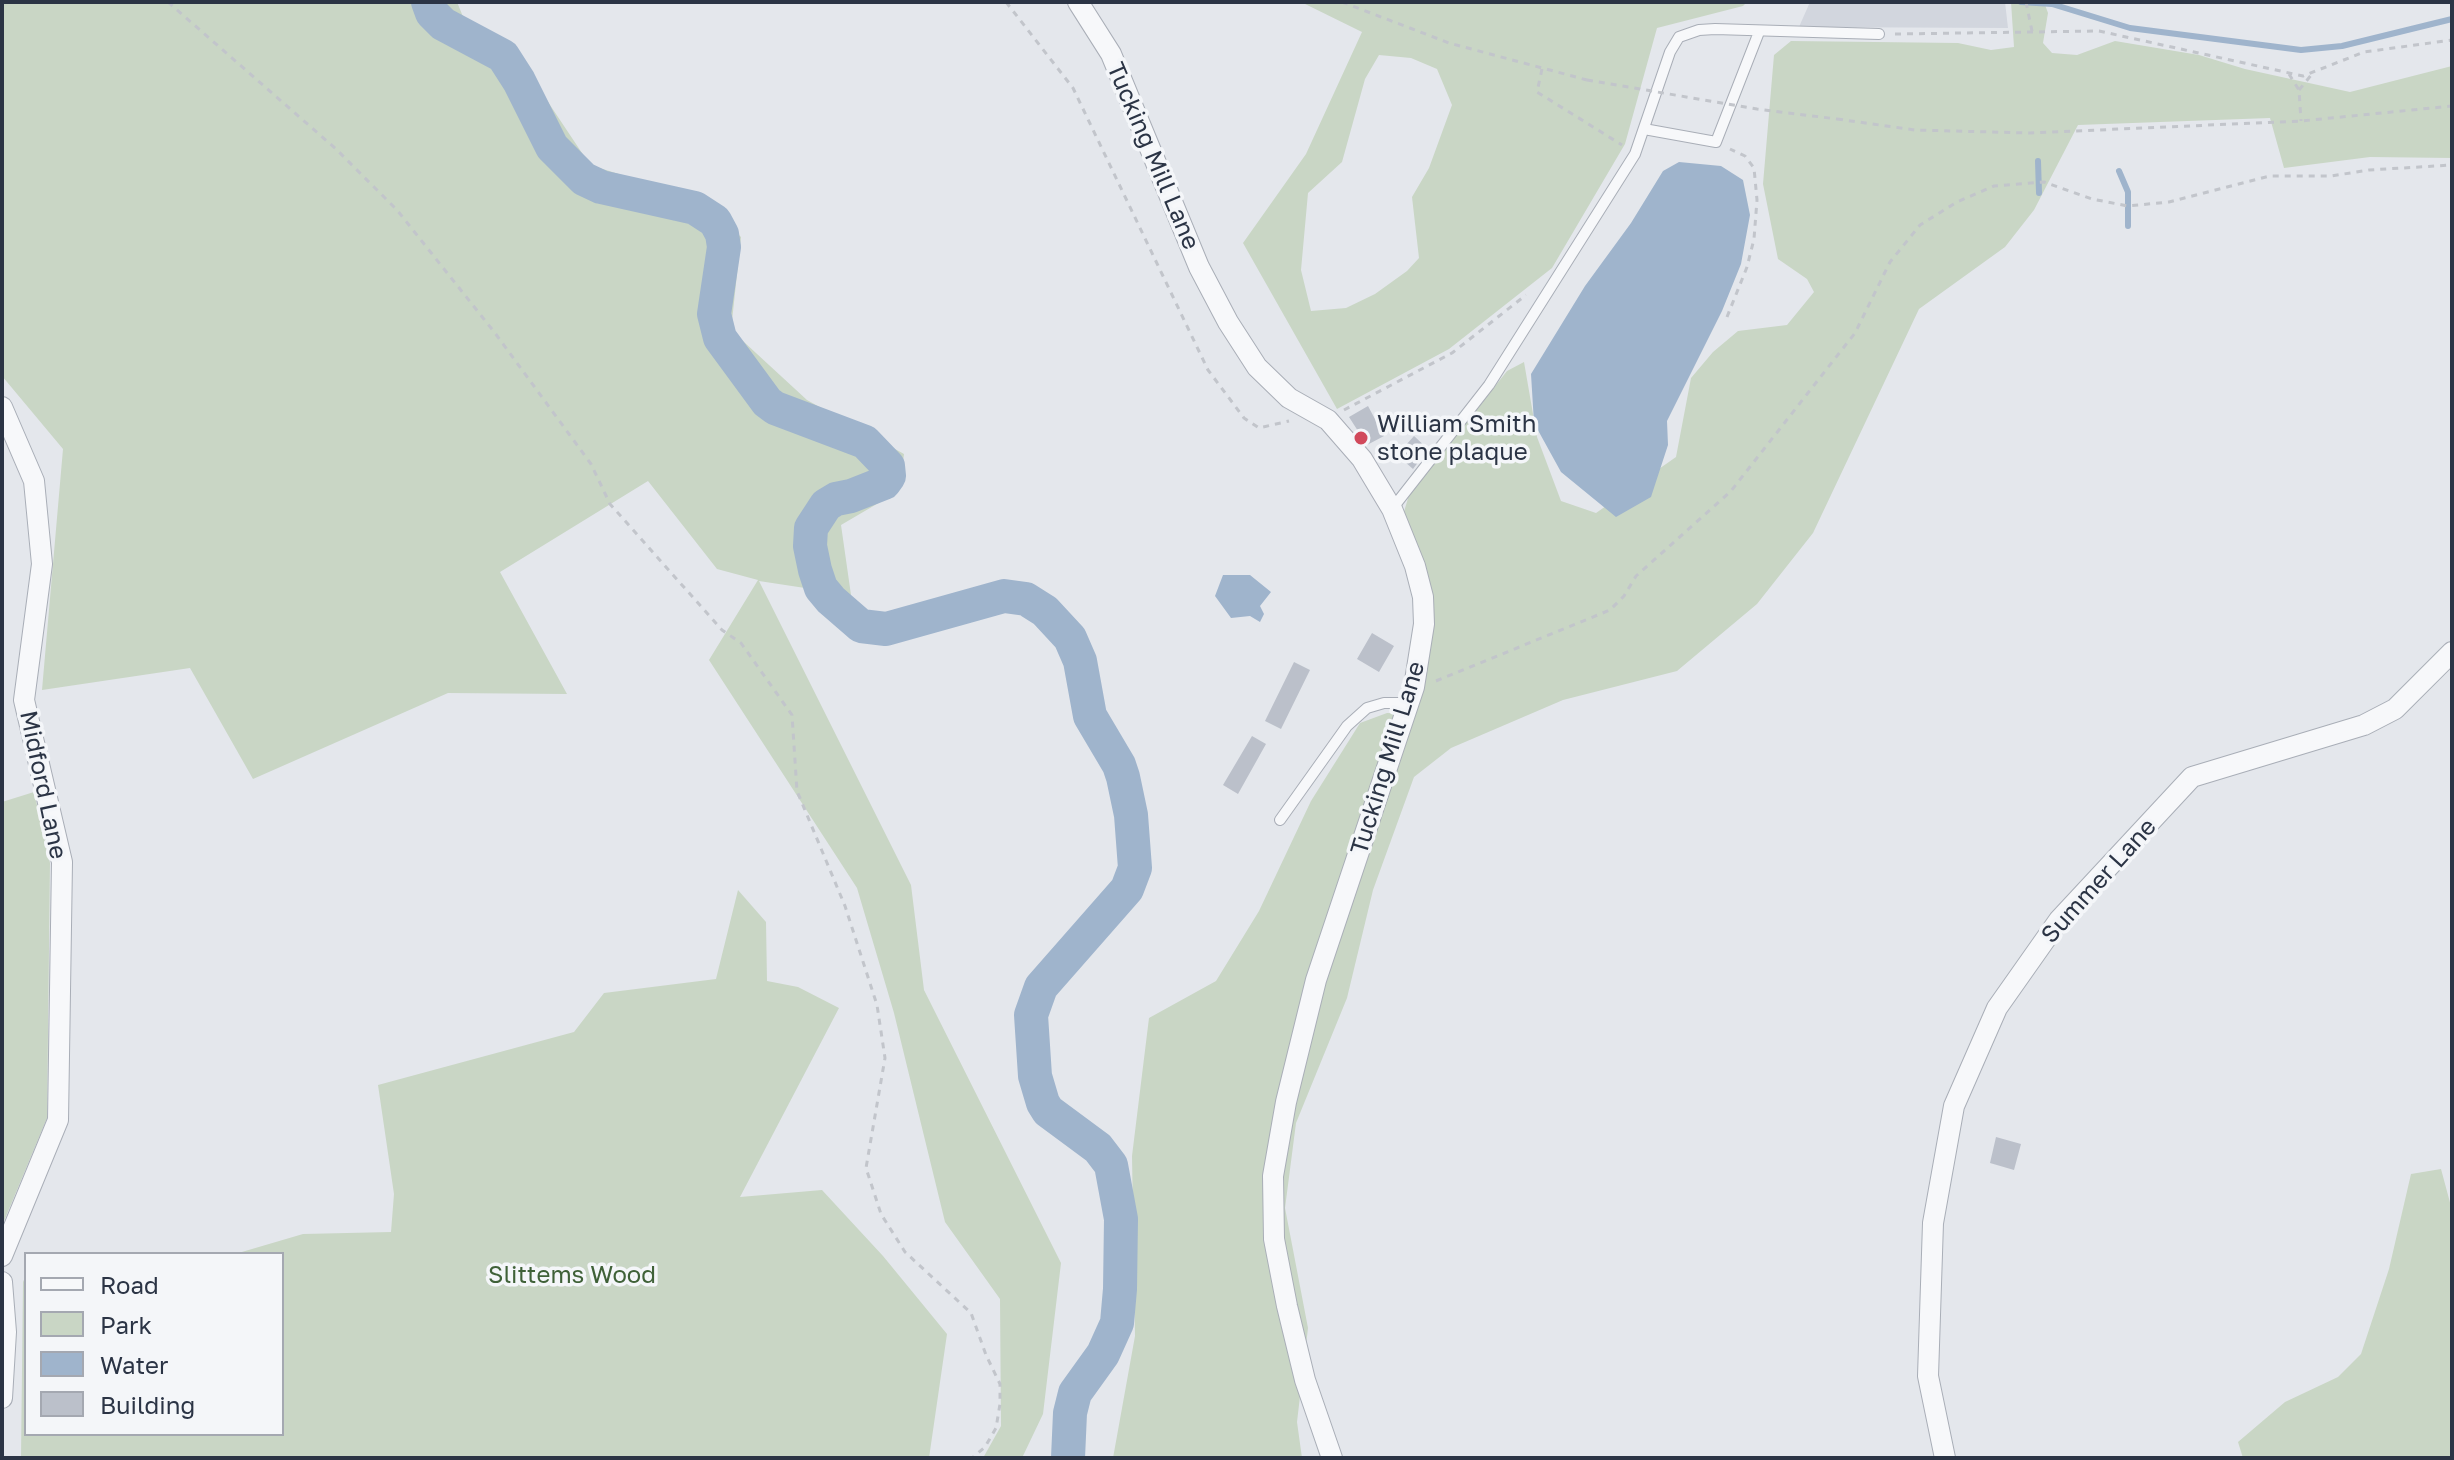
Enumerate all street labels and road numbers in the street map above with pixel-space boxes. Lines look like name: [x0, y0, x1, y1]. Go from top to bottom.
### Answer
street label: Tucking Mill Lane: [1101, 58, 1205, 254]
street label: Tucking Mill Lane: [1345, 658, 1431, 858]
street label: Midford Lane: [13, 708, 73, 862]
street label: Summer Lane: [2036, 813, 2162, 949]

